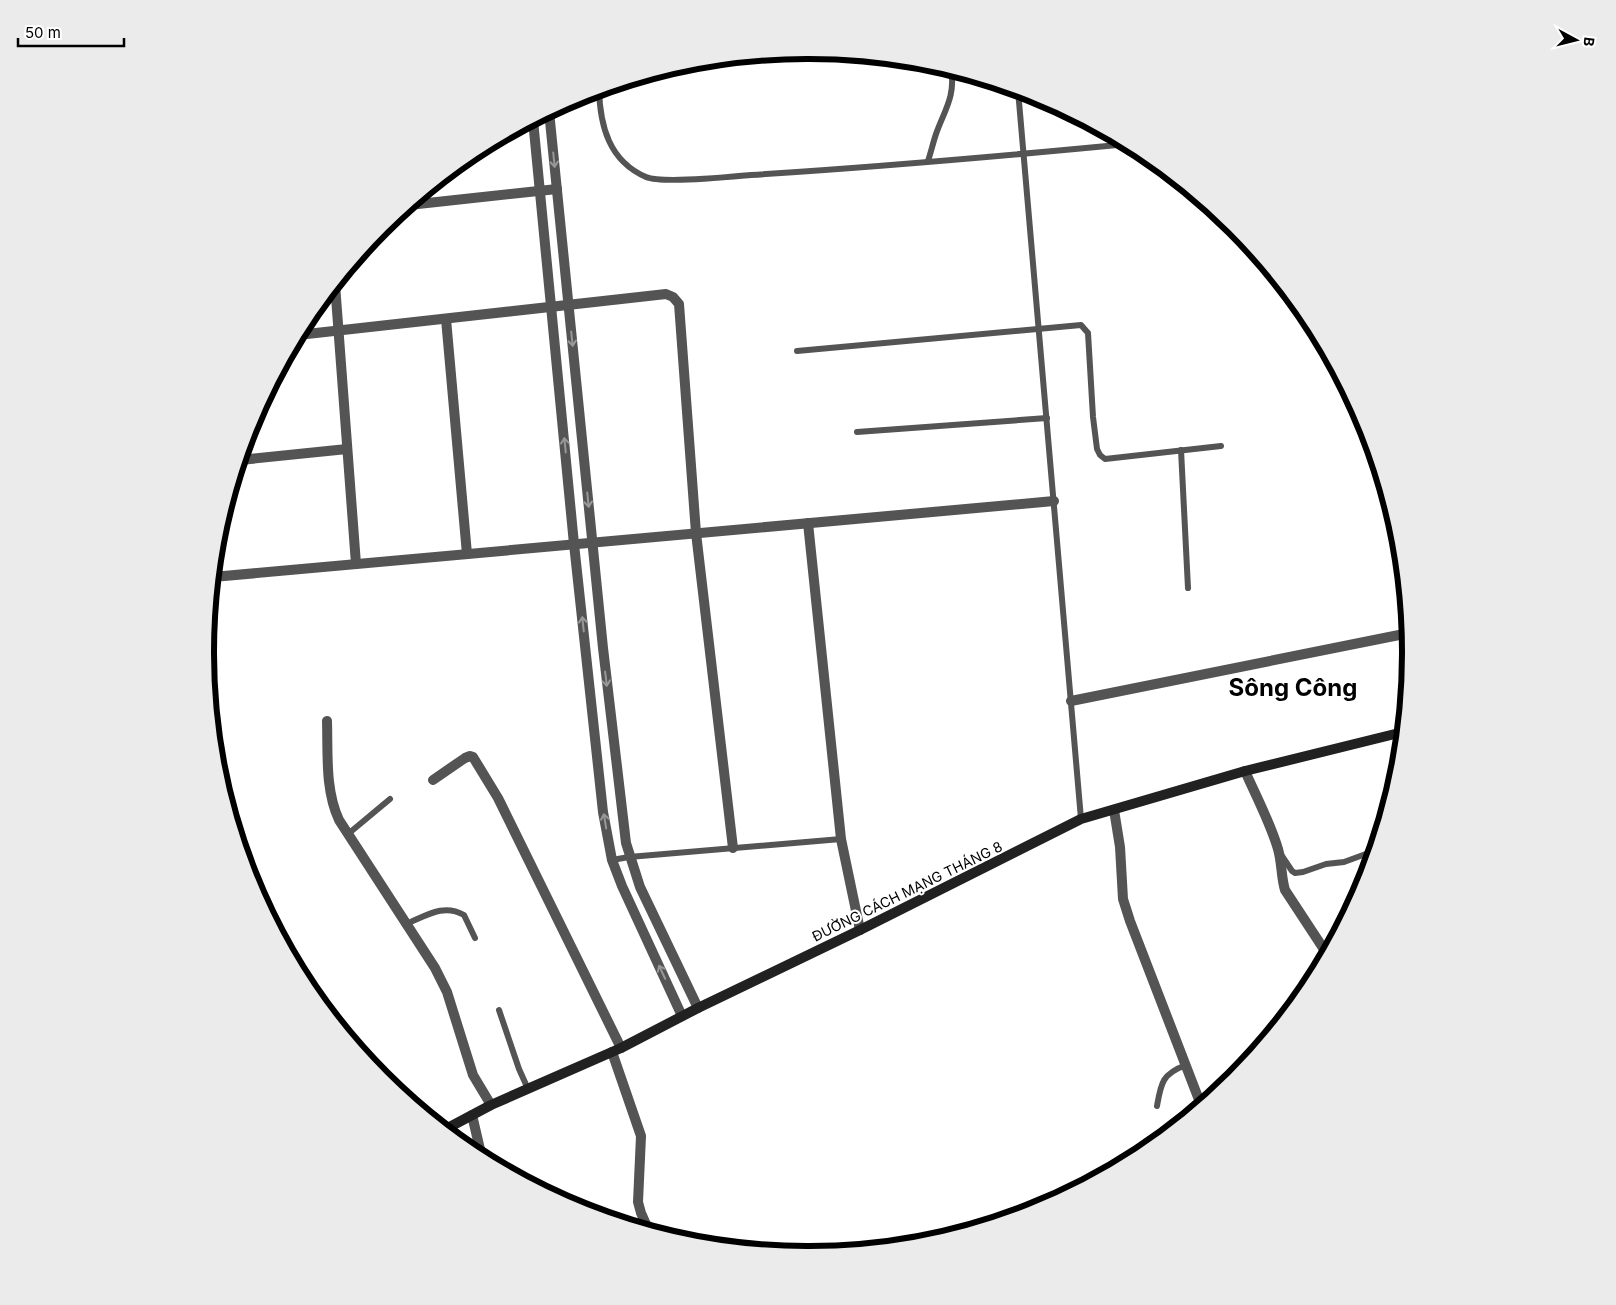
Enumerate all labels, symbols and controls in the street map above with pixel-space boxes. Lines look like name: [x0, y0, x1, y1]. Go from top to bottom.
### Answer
scale bar: [18, 15, 124, 47]
north arrow: [1551, 15, 1601, 65]
text: 50 m: [25, 23, 61, 42]
text: B: [1580, 36, 1598, 47]
one-way arrow: [549, 151, 559, 167]
one-way arrow: [567, 330, 577, 346]
one-way arrow: [560, 438, 569, 454]
one-way arrow: [583, 492, 593, 508]
one-way arrow: [578, 617, 588, 633]
one-way arrow: [601, 671, 611, 687]
district label: Sông Công: [1229, 673, 1357, 702]
one-way arrow: [599, 813, 609, 829]
street label: ĐƯỜNG CÁCH MẠNG THÁNG 8: [809, 837, 1005, 945]
one-way arrow: [656, 965, 666, 980]

